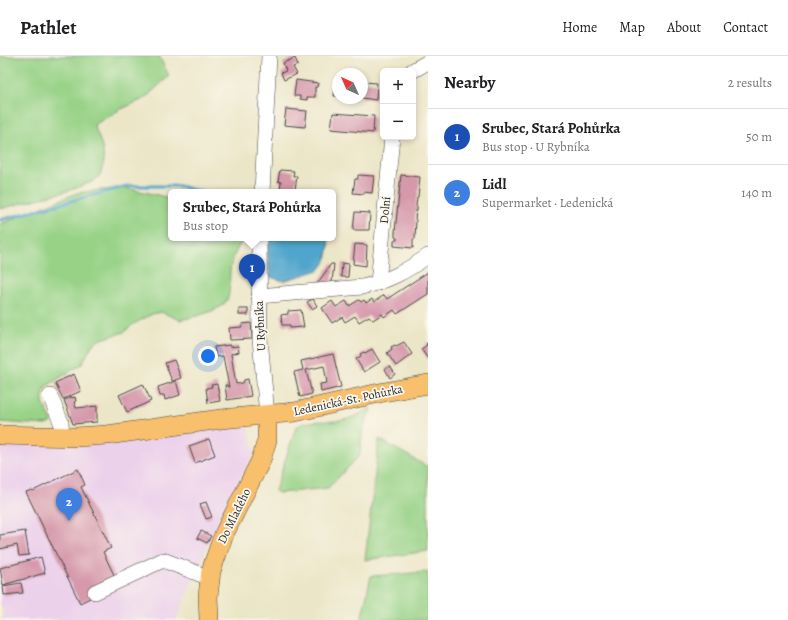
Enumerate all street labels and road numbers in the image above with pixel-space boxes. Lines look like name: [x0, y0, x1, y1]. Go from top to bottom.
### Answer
street label: Dolní: [376, 196, 394, 224]
street label: U Rybníka: [251, 300, 269, 352]
street label: Ledenická-St. Pohůrka: [292, 381, 404, 419]
street label: Do Mladého: [214, 486, 254, 546]

